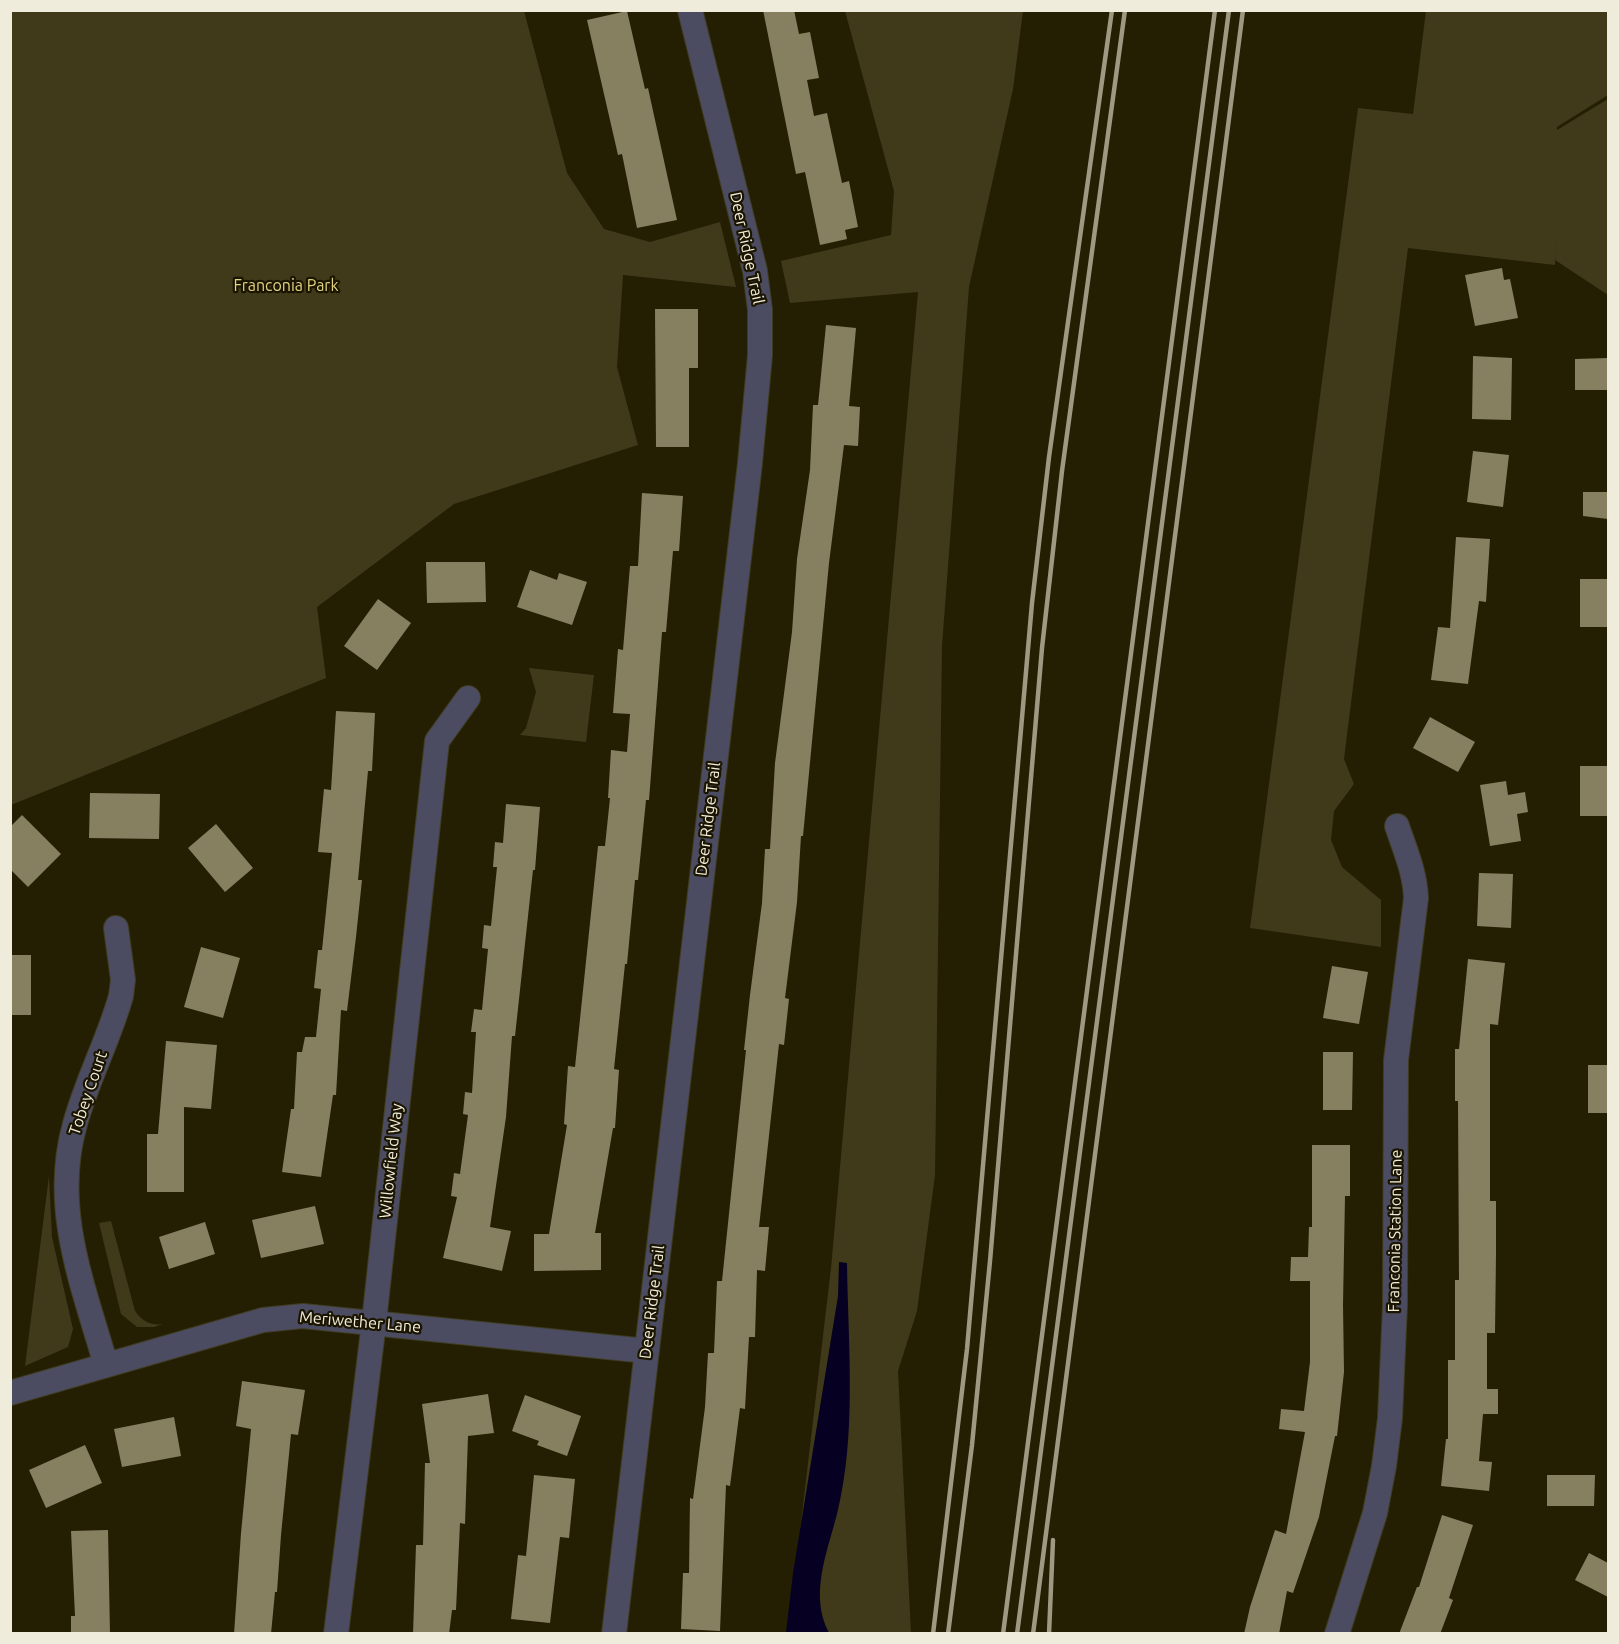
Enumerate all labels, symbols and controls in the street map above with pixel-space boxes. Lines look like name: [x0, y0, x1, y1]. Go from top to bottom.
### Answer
street label: Deer Ridge Trail: [726, 190, 768, 306]
park label: Franconia Park: [233, 276, 339, 296]
street label: Deer Ridge Trail: [692, 761, 724, 877]
street label: Tobey Court: [65, 1048, 111, 1138]
street label: Willowfield Way: [375, 1103, 407, 1219]
street label: Franconia Station Lane: [1384, 1149, 1406, 1313]
street label: Deer Ridge Trail: [636, 1244, 668, 1360]
street label: Meriwether Lane: [298, 1307, 422, 1337]

